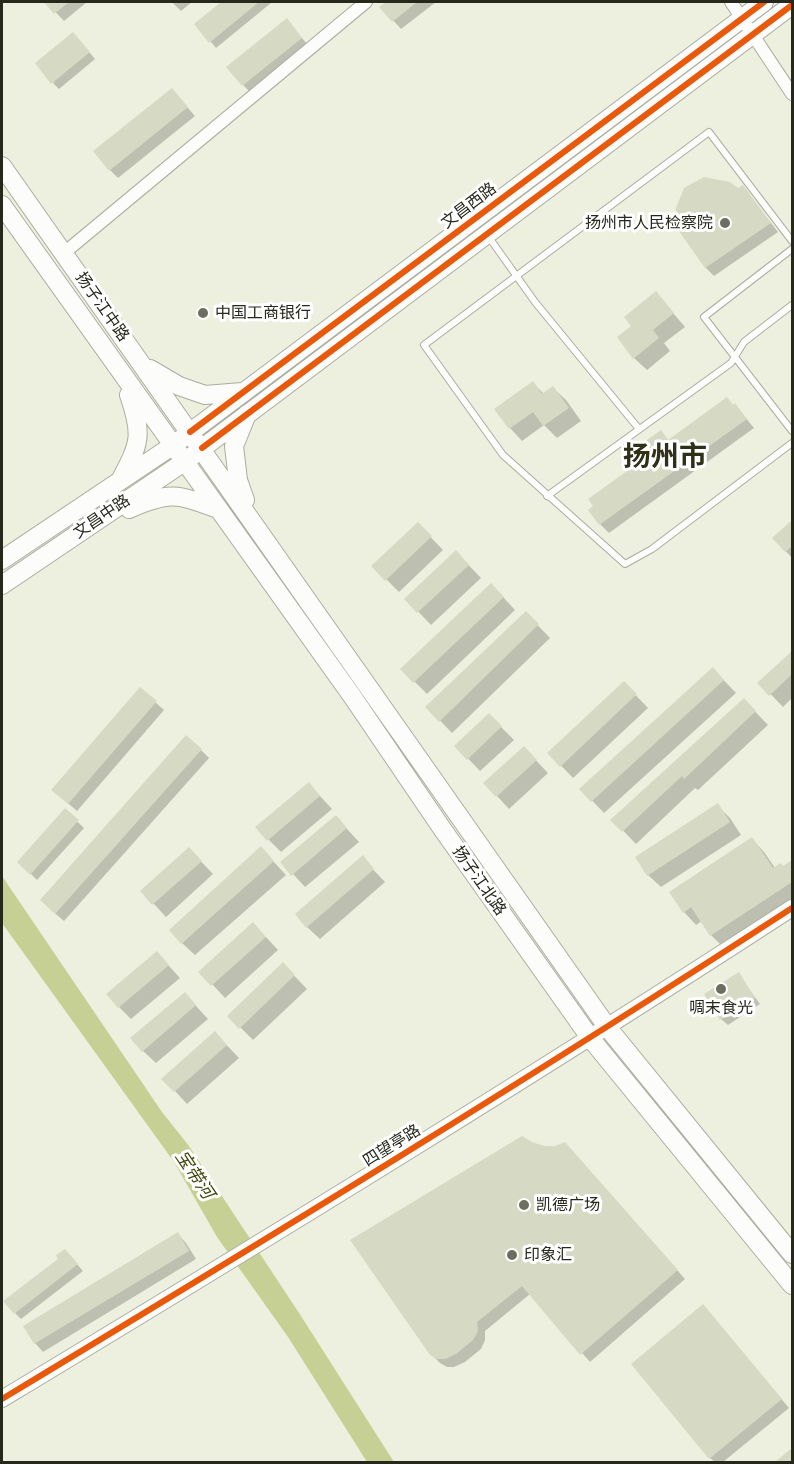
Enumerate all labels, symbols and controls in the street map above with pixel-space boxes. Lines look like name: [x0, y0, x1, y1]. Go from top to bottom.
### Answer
street label: 文昌西路: [438, 179, 500, 233]
place label: 扬州市人民检察院: [585, 213, 713, 233]
marker: 扬州市人民检察院: [718, 216, 732, 230]
street label: 扬子江中路: [71, 269, 133, 345]
place label: 中国工商银行: [215, 303, 311, 323]
marker: 中国工商银行: [196, 306, 210, 320]
district label: 扬州市: [623, 441, 707, 475]
street label: 文昌中路: [70, 491, 134, 543]
street label: 扬子江北路: [448, 843, 510, 919]
marker: 啁末食光: [714, 982, 728, 996]
place label: 啁末食光: [689, 998, 753, 1018]
street label: 四望亭路: [360, 1121, 424, 1171]
water label: 宝带河: [170, 1147, 218, 1203]
place label: 凯德广场: [536, 1195, 600, 1215]
marker: 凯德广场: [517, 1198, 531, 1212]
place label: 印象汇: [524, 1245, 572, 1265]
marker: 印象汇: [505, 1248, 519, 1262]

